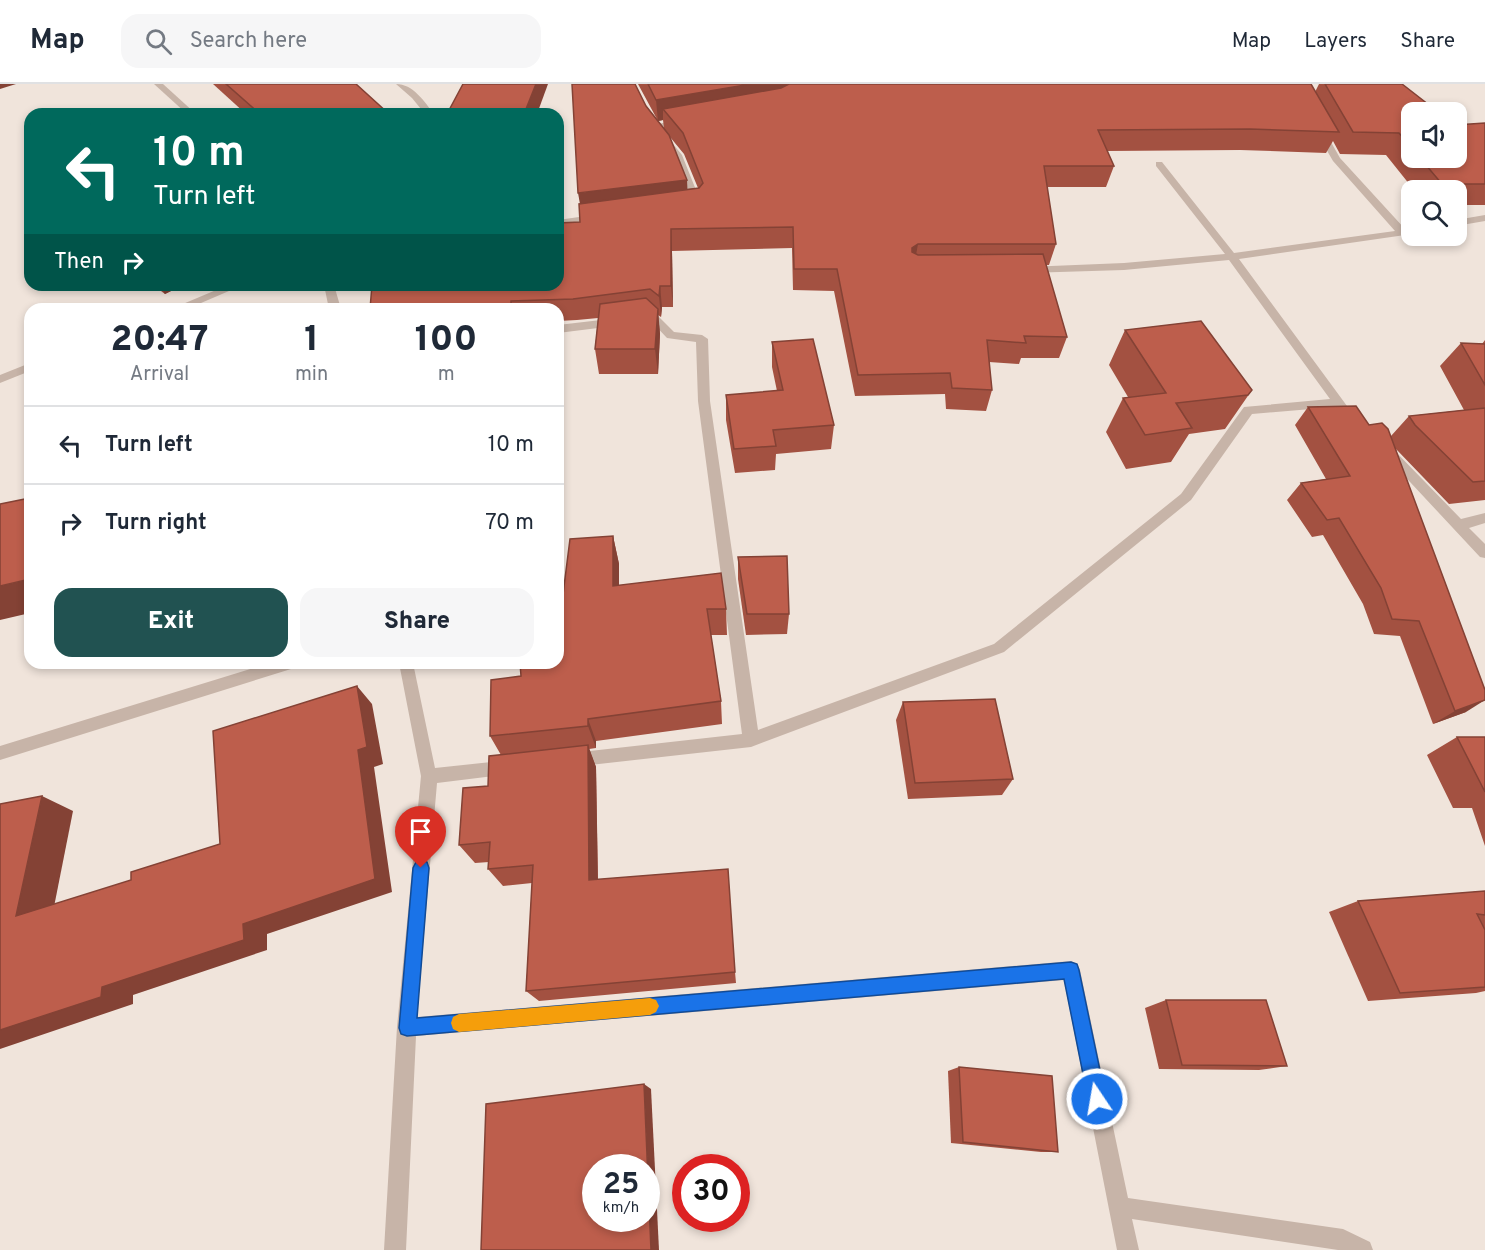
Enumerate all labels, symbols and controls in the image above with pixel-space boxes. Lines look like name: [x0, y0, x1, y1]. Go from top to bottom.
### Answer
search box: [121, 14, 541, 68]
text: Map: [30, 23, 85, 59]
icon: search: [142, 25, 175, 58]
text: Search here: [190, 28, 307, 55]
text: Map: [1232, 28, 1271, 55]
text: Layers: [1304, 28, 1367, 55]
text: Share: [1400, 28, 1455, 55]
map controls: [1401, 102, 1467, 246]
button: sound: [1401, 102, 1467, 168]
text: 10 m: [153, 128, 245, 181]
icon: left: [54, 132, 132, 210]
text: Turn left: [153, 180, 255, 214]
button: search: [1401, 180, 1467, 246]
icon: right: [116, 246, 149, 279]
text: Then: [54, 249, 104, 276]
text: 20:47: [111, 318, 208, 364]
text: 1: [304, 318, 319, 364]
text: 100: [415, 318, 477, 364]
text: Arrival: [130, 362, 189, 388]
text: min: [295, 362, 328, 388]
text: m: [438, 362, 455, 388]
icon: left: [54, 429, 87, 462]
text: Turn left: [105, 432, 193, 459]
text: 10 m: [488, 432, 534, 459]
icon: right: [54, 507, 87, 540]
text: Turn right: [105, 510, 207, 537]
text: 70 m: [485, 510, 534, 537]
button: Exit: [54, 588, 288, 657]
button: Share: [300, 588, 534, 657]
pin: [395, 806, 446, 868]
icon: arrive: [404, 815, 437, 848]
position arrow: [1065, 1067, 1129, 1131]
speed limit sign: 30: [672, 1154, 750, 1232]
text: 25: [603, 1167, 639, 1204]
text: km/h: [603, 1199, 639, 1218]

